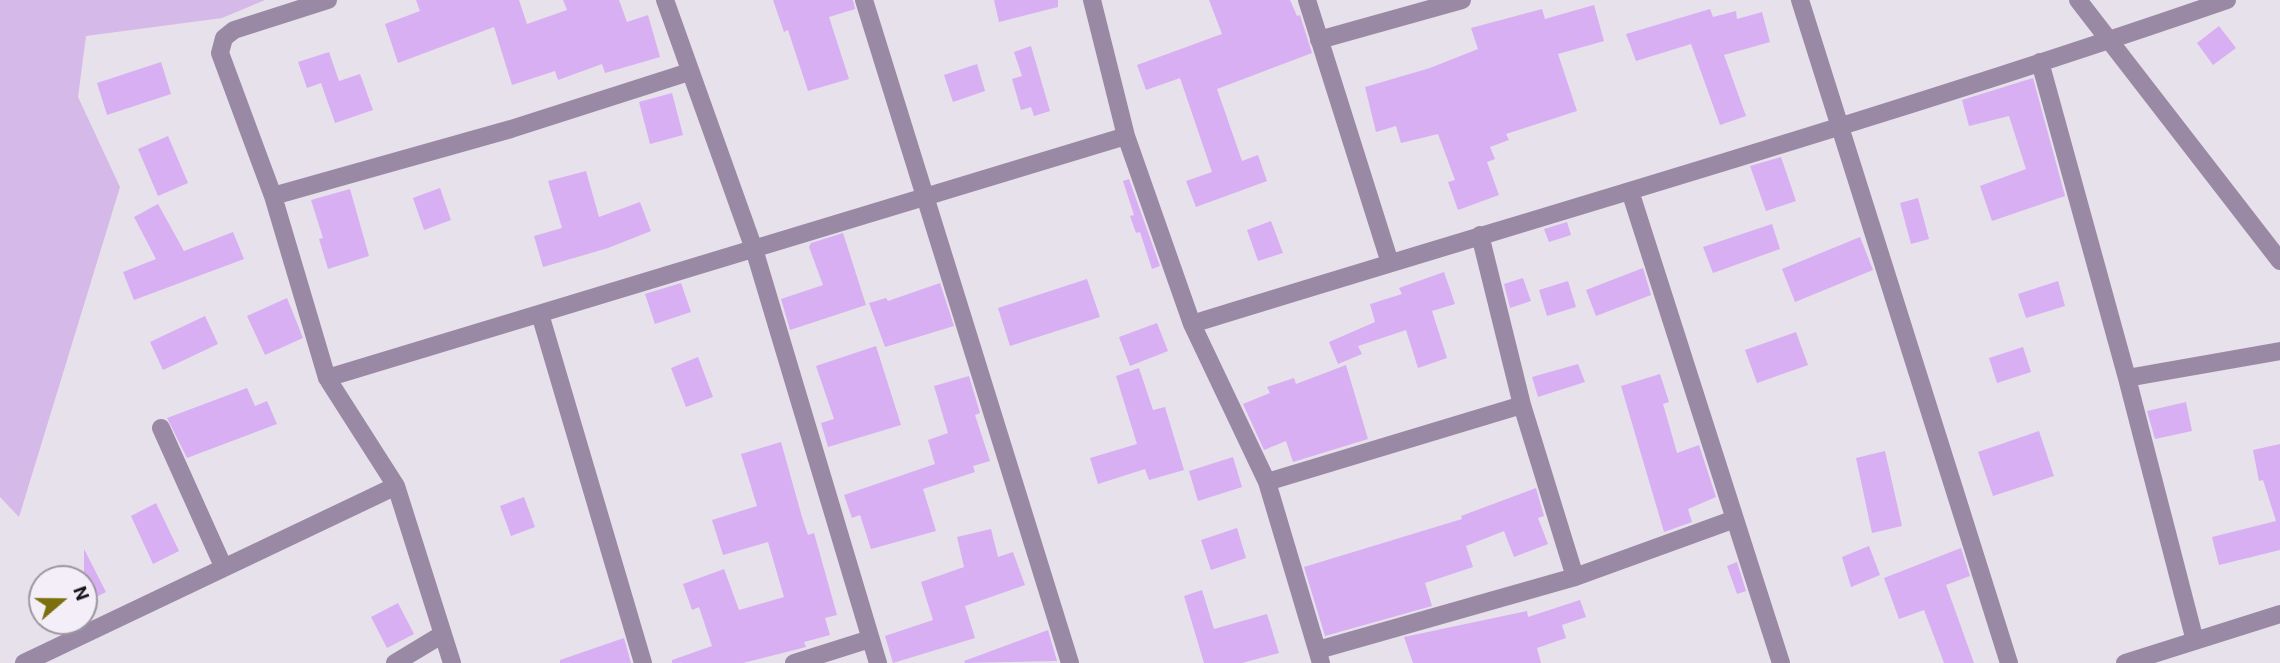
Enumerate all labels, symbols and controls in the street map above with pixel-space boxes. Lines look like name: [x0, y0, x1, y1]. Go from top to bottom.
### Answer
north arrow: [28, 565, 98, 635]
text: N: [68, 583, 94, 604]

